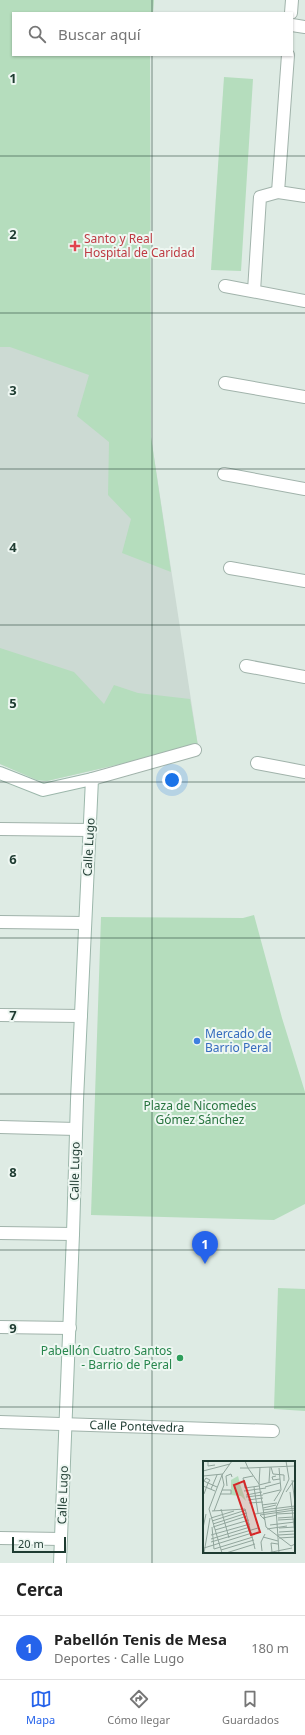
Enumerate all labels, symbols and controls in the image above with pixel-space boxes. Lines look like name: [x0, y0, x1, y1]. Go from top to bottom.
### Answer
search box: [12, 12, 293, 56]
icon: search: [26, 23, 48, 45]
text: Buscar aquí: [58, 24, 141, 44]
text: 1: [9, 69, 17, 87]
text: 2: [9, 225, 17, 243]
place label: Santo y Real Hospital de Caridad: [84, 230, 195, 261]
marker: Santo y Real Hospital de Caridad: [69, 240, 81, 252]
text: 3: [9, 381, 17, 399]
text: 4: [9, 538, 17, 556]
text: 5: [9, 694, 17, 712]
your location: [162, 770, 182, 790]
street label: Calle Lugo: [78, 817, 99, 877]
text: 6: [9, 850, 17, 868]
text: 7: [9, 1006, 17, 1024]
place label: Mercado de Barrio Peral: [205, 1025, 272, 1056]
marker: Mercado de Barrio Peral: [192, 1036, 202, 1046]
park label: Plaza de Nicomedes Gómez Sánchez: [144, 1097, 257, 1128]
street label: Calle Lugo: [65, 1141, 84, 1201]
text: 8: [9, 1163, 17, 1181]
pin: 1: [192, 1231, 218, 1264]
text: 9: [9, 1319, 17, 1337]
place label: Pabellón Cuatro Santos - Barrio de Peral: [41, 1342, 172, 1373]
marker: Pabellón Cuatro Santos - Barrio de Peral: [175, 1353, 185, 1363]
street label: Calle Pontevedra: [89, 1416, 185, 1436]
inset map: [203, 1461, 295, 1553]
street label: Calle Lugo: [53, 1465, 72, 1525]
scale bar: [12, 1535, 66, 1554]
text: 20 m: [18, 1536, 44, 1551]
text: Cerca: [16, 1578, 63, 1601]
text: Pabellón Tenis de Mesa: [54, 1629, 227, 1649]
text: 1: [25, 1639, 33, 1657]
text: 180 m: [251, 1639, 289, 1657]
text: Deportes · Calle Lugo: [54, 1649, 184, 1667]
tab: Mapa: [26, 1688, 55, 1727]
tab: Cómo llegar: [107, 1688, 170, 1727]
tab: Guardados: [222, 1688, 279, 1727]

